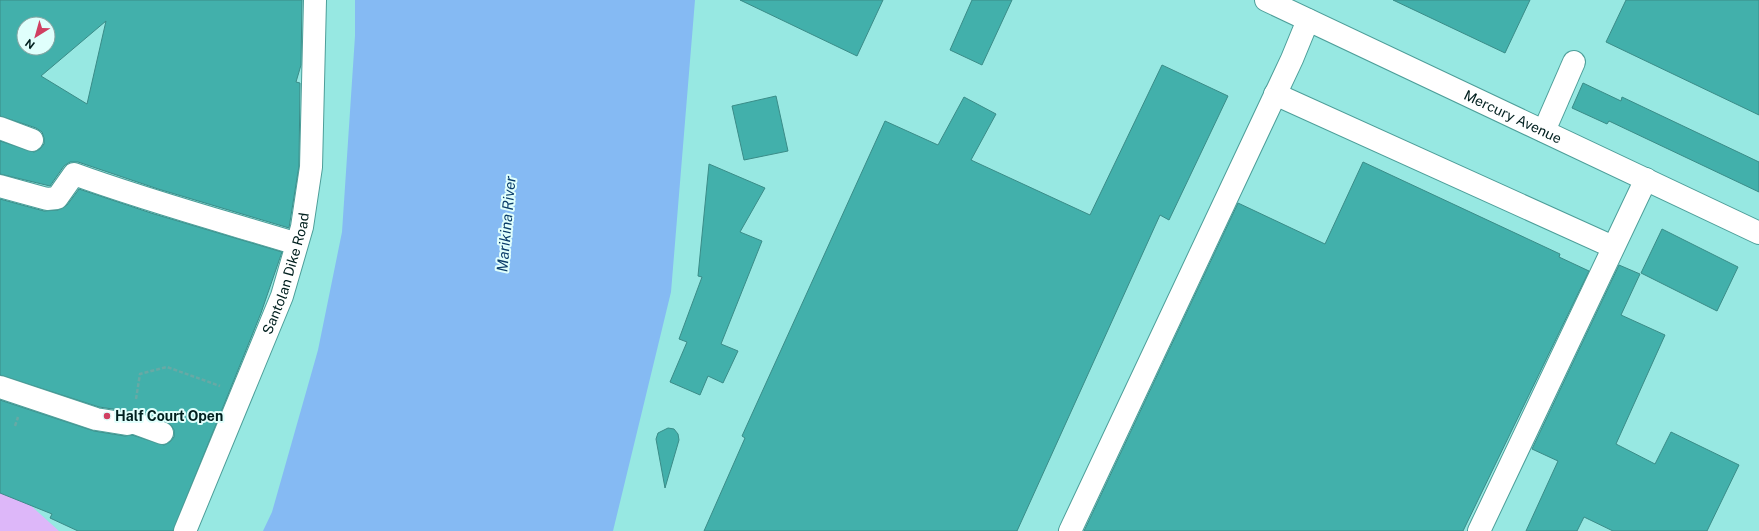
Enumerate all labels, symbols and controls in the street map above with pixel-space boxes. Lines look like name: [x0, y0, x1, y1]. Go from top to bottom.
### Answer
north arrow: [16, 16, 56, 56]
text: N: [23, 37, 37, 51]
street label: Mercury Avenue: [1461, 87, 1564, 147]
water label: Marikina River: [493, 175, 519, 273]
street label: Santolan Dike Road: [259, 212, 312, 337]
place label: Half Court Open: [115, 408, 223, 424]
marker: Half Court Open: [102, 411, 112, 421]

